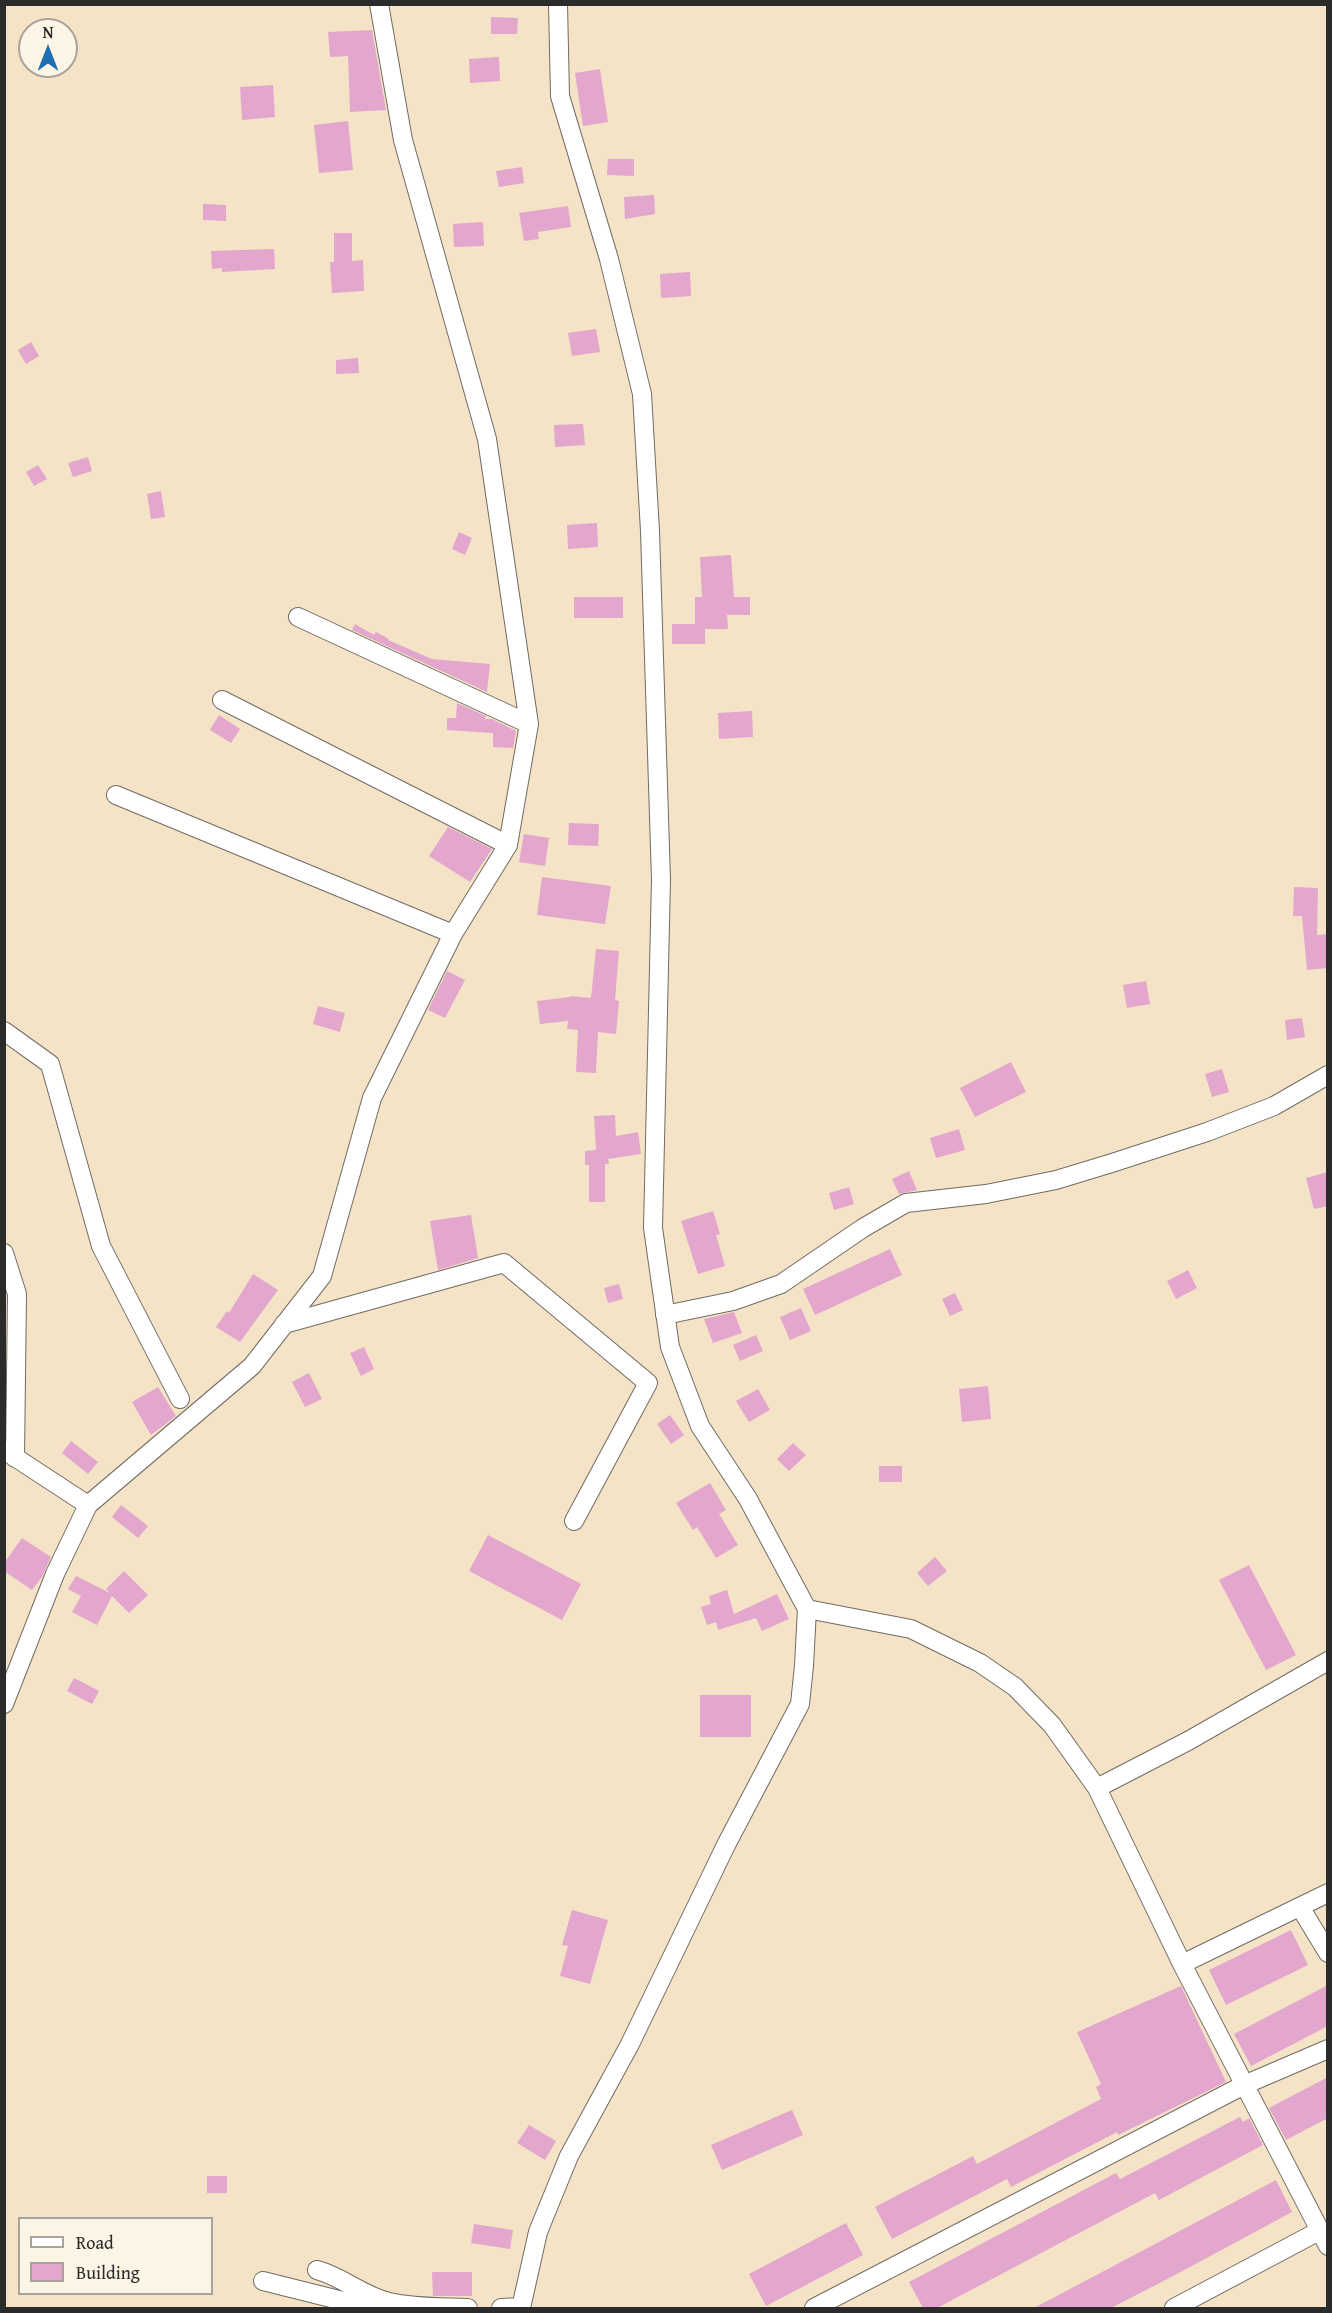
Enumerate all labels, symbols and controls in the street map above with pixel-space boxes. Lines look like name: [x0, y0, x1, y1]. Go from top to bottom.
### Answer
north arrow: [18, 18, 78, 78]
text: N: [43, 20, 53, 44]
legend: [18, 2217, 213, 2295]
text: Road: [76, 2229, 114, 2256]
text: Building: [76, 2259, 140, 2286]

